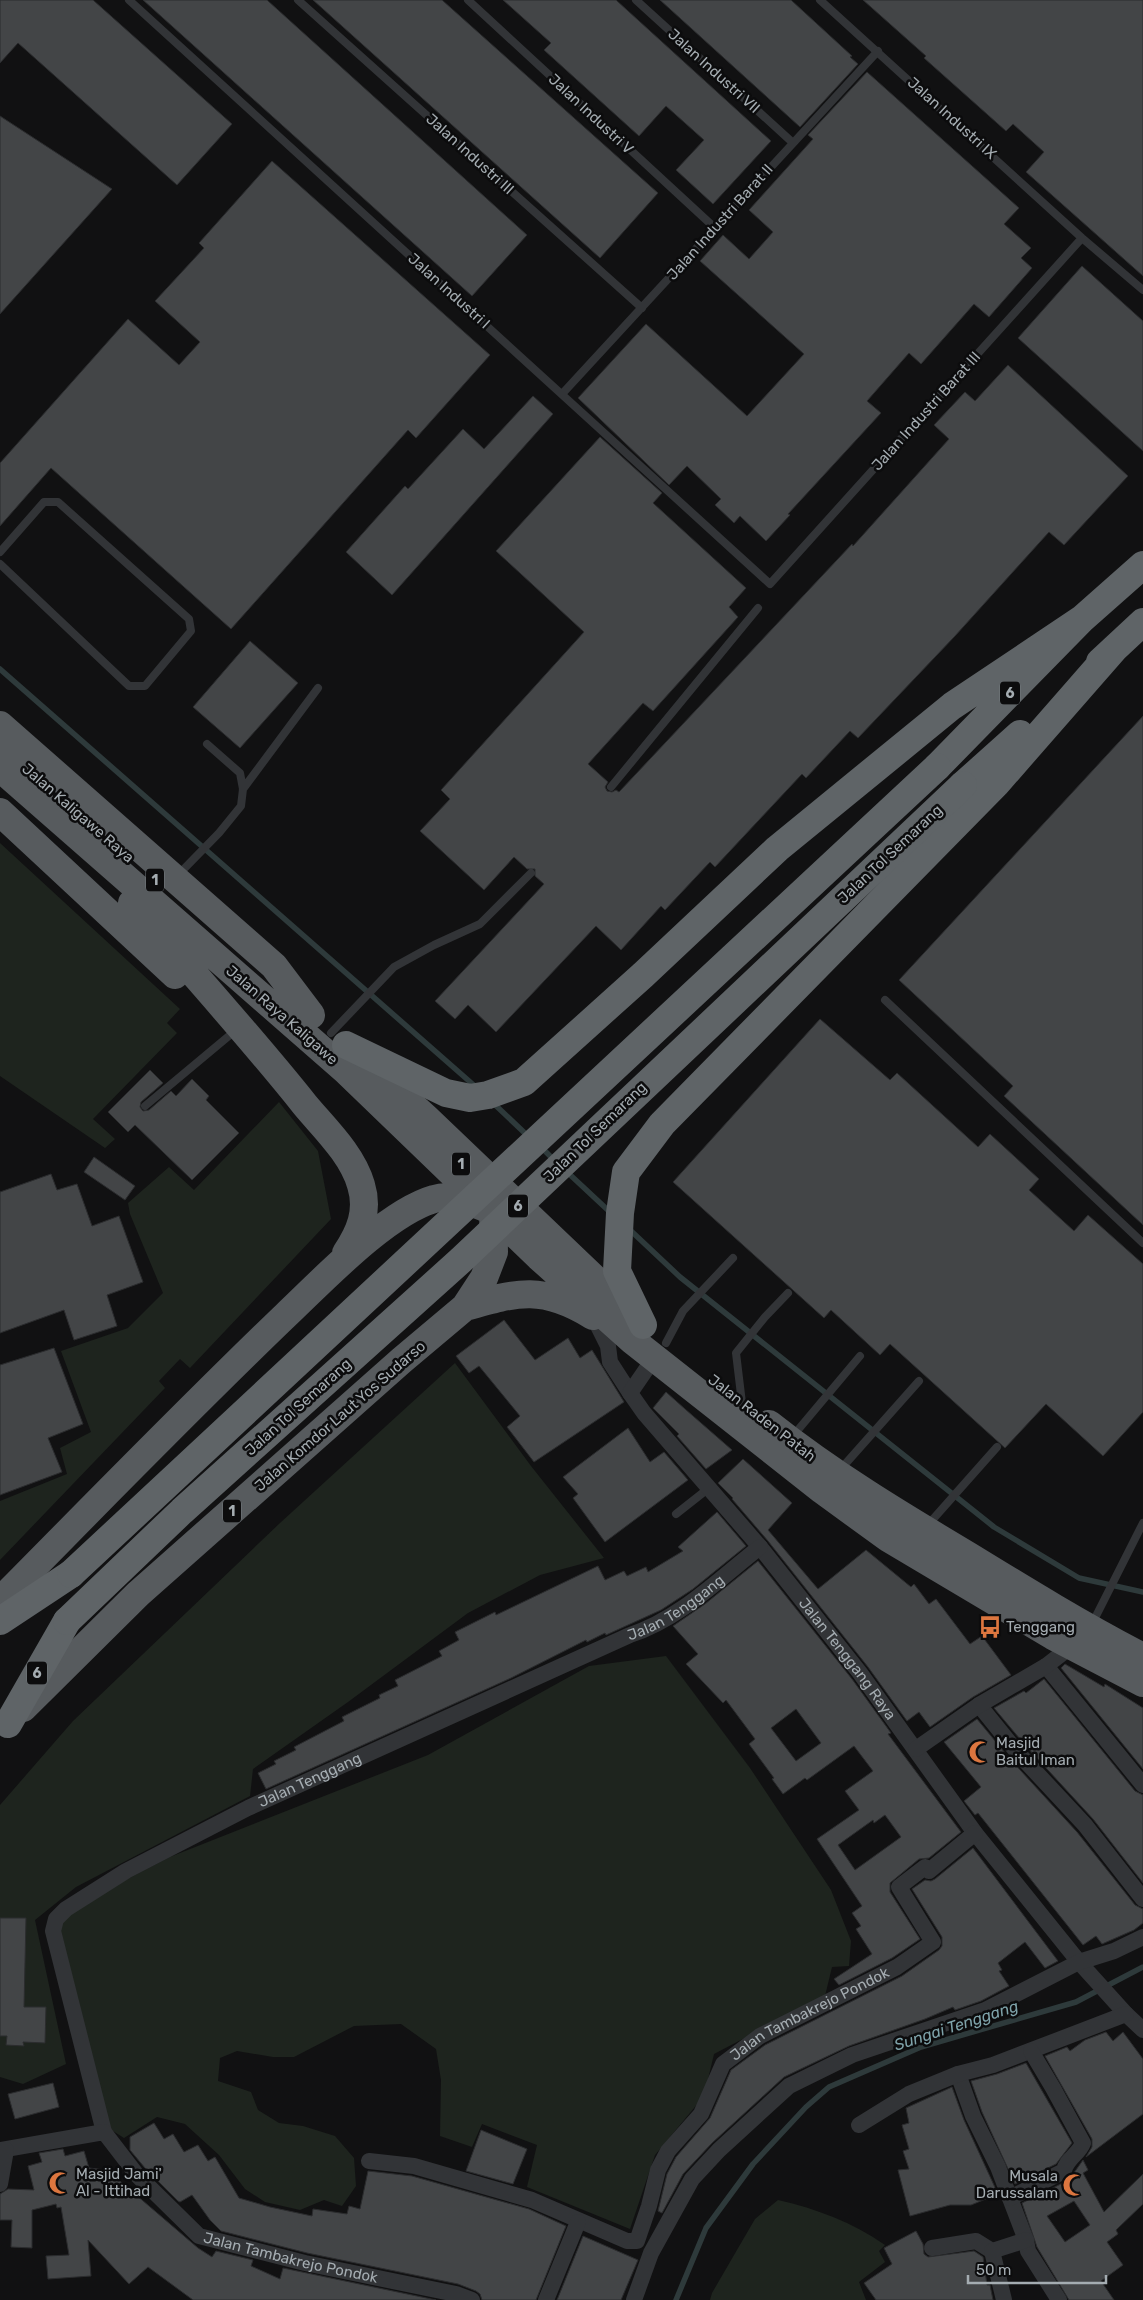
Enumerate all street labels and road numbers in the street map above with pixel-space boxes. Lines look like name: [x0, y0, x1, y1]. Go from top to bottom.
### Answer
street label: Jalan Industri VII: [664, 25, 764, 117]
street label: Jalan Industri V: [545, 70, 637, 158]
street label: Jalan Industri IX: [904, 73, 1001, 163]
street label: Jalan Industri III: [422, 110, 518, 198]
street label: Jalan Industri Barat II: [663, 160, 777, 284]
street label: Jalan Industri I: [404, 249, 494, 333]
street label: Jalan Industri Barat III: [868, 348, 984, 474]
road number: 6: [1000, 681, 1020, 704]
street label: Jalan Kaligawe Raya: [18, 760, 138, 866]
street label: Jalan Tol Semarang: [834, 801, 946, 907]
road number: 1: [146, 868, 164, 892]
street label: Jalan Raya Kaligawe: [222, 962, 342, 1068]
street label: Jalan Tol Semarang: [540, 1078, 650, 1186]
road number: 1: [452, 1152, 470, 1176]
road number: 6: [508, 1194, 528, 1218]
street label: Jalan Komdor Laut Yos Sudarso: [251, 1337, 429, 1495]
street label: Jalan Tol Semarang: [241, 1355, 355, 1459]
street label: Jalan Raden Patah: [705, 1370, 819, 1466]
road number: 1: [223, 1500, 241, 1522]
street label: Jalan Tenggang: [625, 1571, 728, 1644]
street label: Jalan Tenggang Raya: [795, 1594, 900, 1723]
road number: 6: [27, 1662, 47, 1685]
street label: Jalan Tenggang: [255, 1749, 364, 1811]
street label: Jalan Tambakrejo Pondok: [727, 1963, 893, 2064]
street label: Jalan Tambakrejo Pondok: [202, 2229, 380, 2287]

